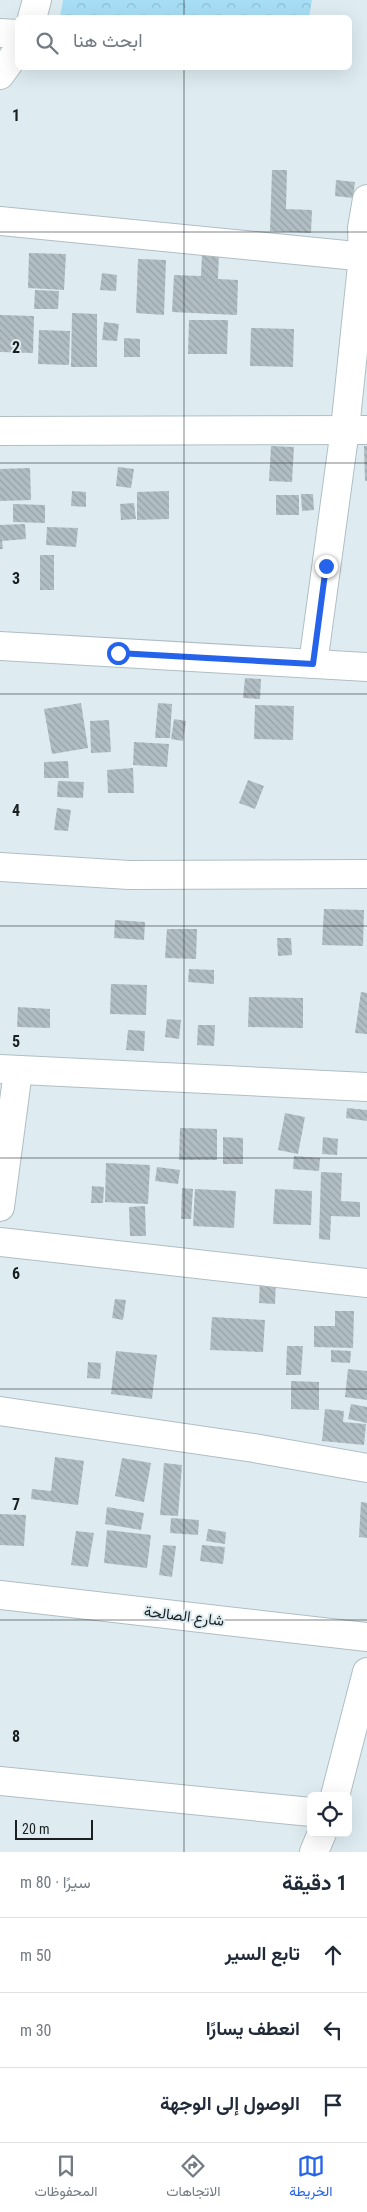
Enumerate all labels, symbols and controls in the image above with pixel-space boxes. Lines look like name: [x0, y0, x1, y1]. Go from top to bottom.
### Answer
search box: [15, 15, 352, 70]
icon: search: [33, 29, 61, 57]
text: ابحث هنا: [73, 29, 143, 52]
text: 1: [12, 106, 20, 125]
text: 2: [12, 338, 20, 357]
route end: [315, 555, 338, 578]
text: 3: [12, 569, 20, 588]
route start: [107, 642, 130, 665]
text: 4: [12, 801, 20, 820]
text: 5: [12, 1032, 20, 1051]
text: 6: [12, 1264, 20, 1283]
text: 7: [12, 1495, 20, 1514]
street label: شارع الصالحة: [143, 1602, 225, 1632]
text: 8: [12, 1727, 20, 1746]
map controls: [307, 1792, 352, 1837]
button: locate: [307, 1792, 352, 1837]
scale bar: [15, 1817, 92, 1840]
text: 20 m: [22, 1821, 50, 1837]
text: 1 دقيقة: [282, 1871, 347, 1895]
text: سيرًا · 80 m: [20, 1873, 91, 1892]
icon: ahead: [319, 1941, 347, 1969]
text: تابع السير: [225, 1942, 300, 1965]
text: 50 m: [20, 1946, 52, 1965]
icon: left: [319, 2016, 347, 2044]
text: انعطف يسارًا: [206, 2017, 300, 2040]
text: 30 m: [20, 2021, 52, 2040]
icon: arrive: [319, 2091, 347, 2119]
text: الوصول إلى الوجهة: [160, 2092, 300, 2115]
tab: المحفوظات: [34, 2152, 97, 2204]
tab: الاتجاهات: [166, 2152, 221, 2204]
tab: الخريطة: [289, 2152, 333, 2204]

